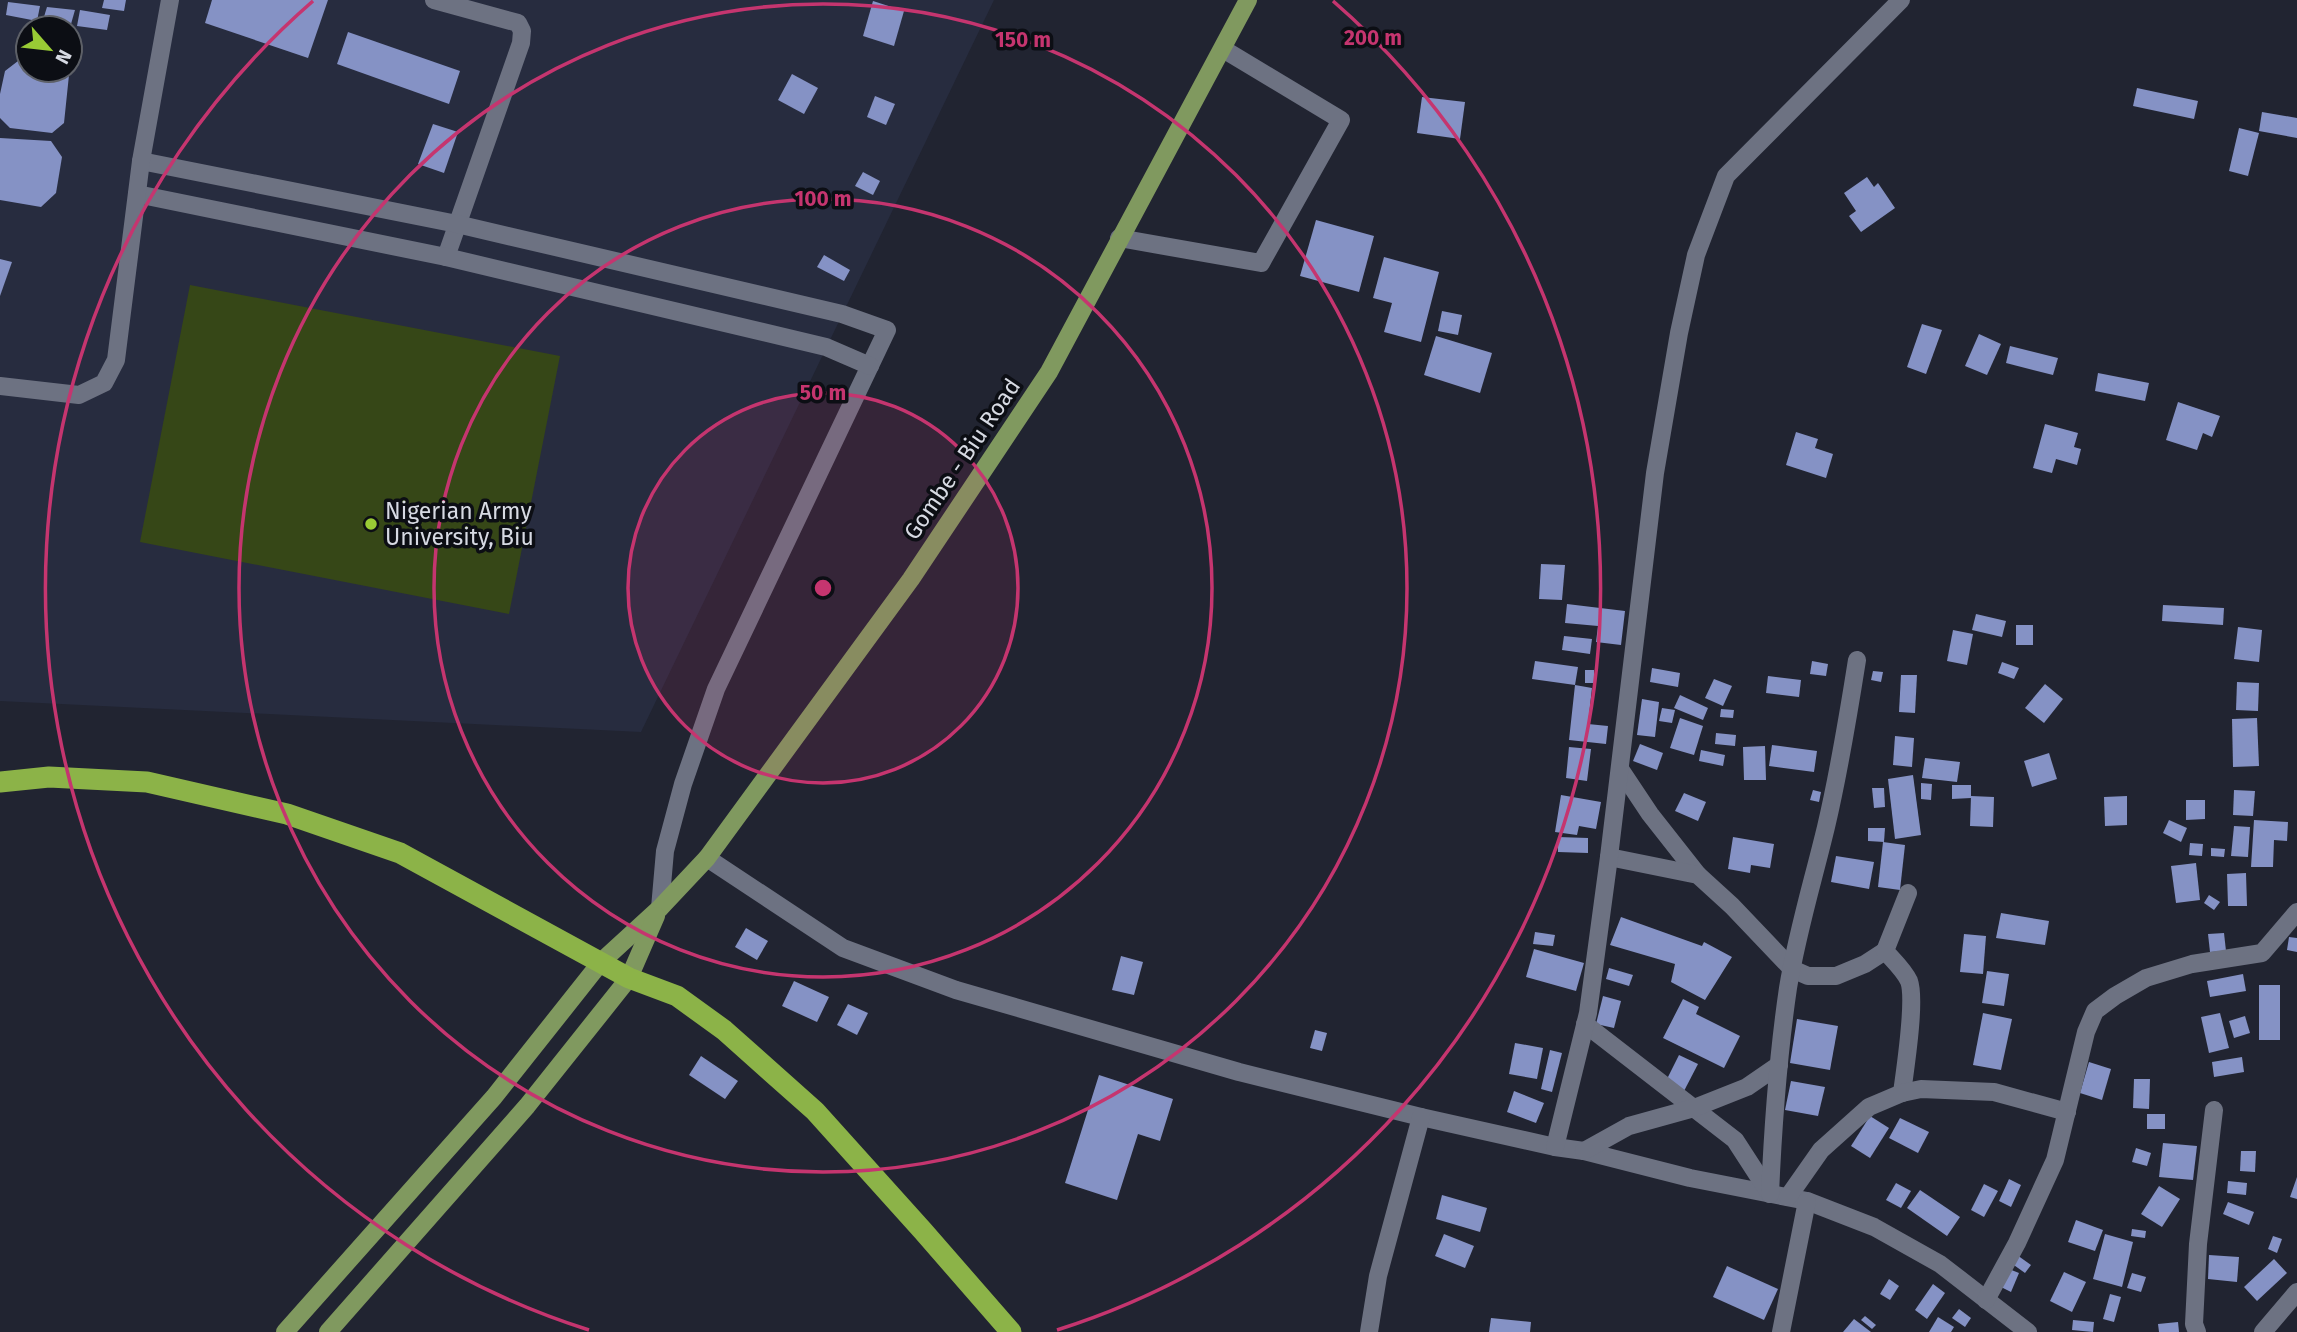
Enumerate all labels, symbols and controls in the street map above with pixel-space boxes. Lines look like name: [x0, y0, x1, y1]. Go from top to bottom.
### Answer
north arrow: [14, 14, 84, 84]
text: 200 m: [1344, 25, 1402, 51]
text: 150 m: [995, 27, 1051, 53]
text: N: [50, 46, 77, 68]
text: 100 m: [794, 186, 852, 212]
street label: Gombe - Biu Road: [898, 373, 1026, 545]
text: 50 m: [800, 380, 846, 406]
place label: Nigerian Army University, Biu: [385, 497, 534, 551]
marker: Nigerian Army University, Biu: [363, 516, 379, 532]
centre of rings: [811, 576, 835, 600]

